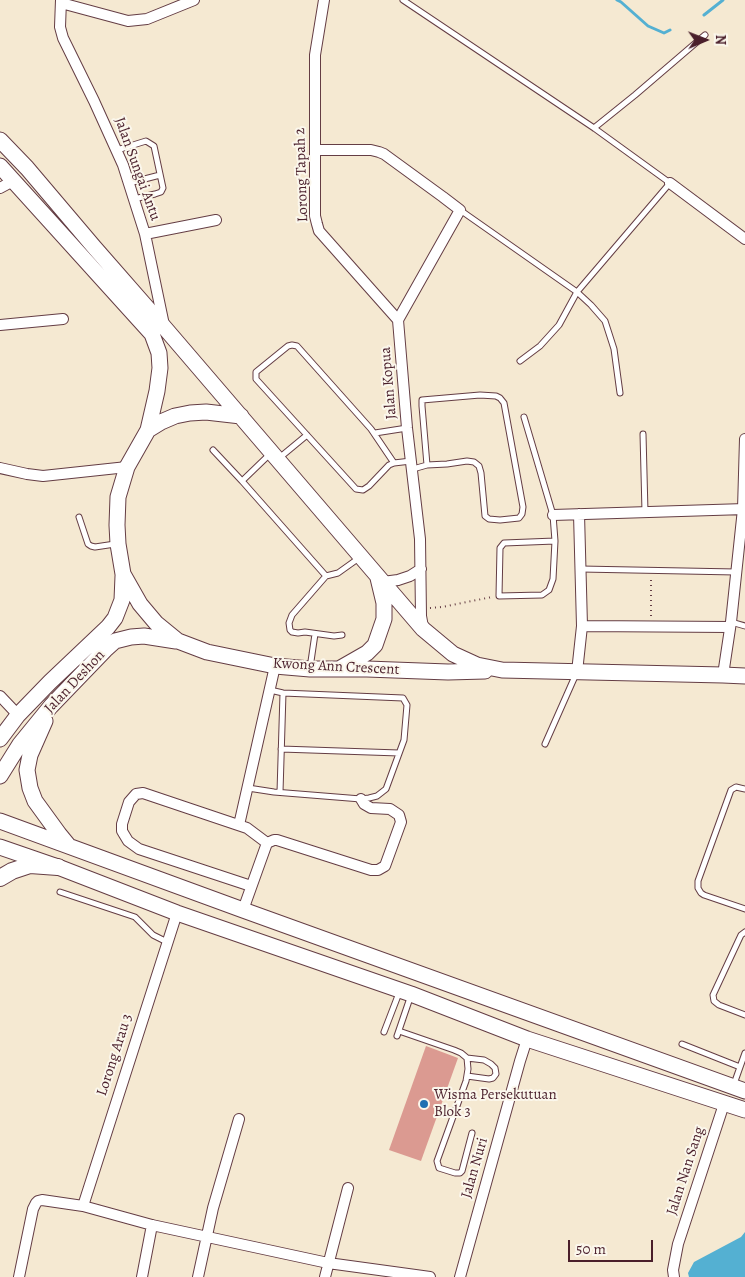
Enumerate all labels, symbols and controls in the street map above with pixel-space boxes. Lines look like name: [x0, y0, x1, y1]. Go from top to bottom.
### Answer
north arrow: [680, 15, 730, 65]
text: N: [711, 34, 730, 45]
street label: Jalan Sungai Antu: [110, 115, 164, 223]
street label: Lorong Tapah 2: [291, 128, 313, 222]
street label: Jalan Kopua: [377, 346, 401, 420]
street label: Jalan Deshon: [41, 647, 109, 717]
street label: Kwong Ann Crescent: [272, 655, 400, 679]
street label: Lorong Arau 3: [93, 1012, 137, 1098]
place label: Wisma Persekutuan Blok 3: [434, 1086, 557, 1121]
marker: Wisma Persekutuan Blok 3: [418, 1098, 430, 1110]
street label: Jalan Nan Sang: [663, 1124, 709, 1218]
street label: Jalan Nuri: [458, 1136, 492, 1200]
scale bar: [570, 1230, 655, 1262]
text: 50 m: [576, 1239, 606, 1259]

